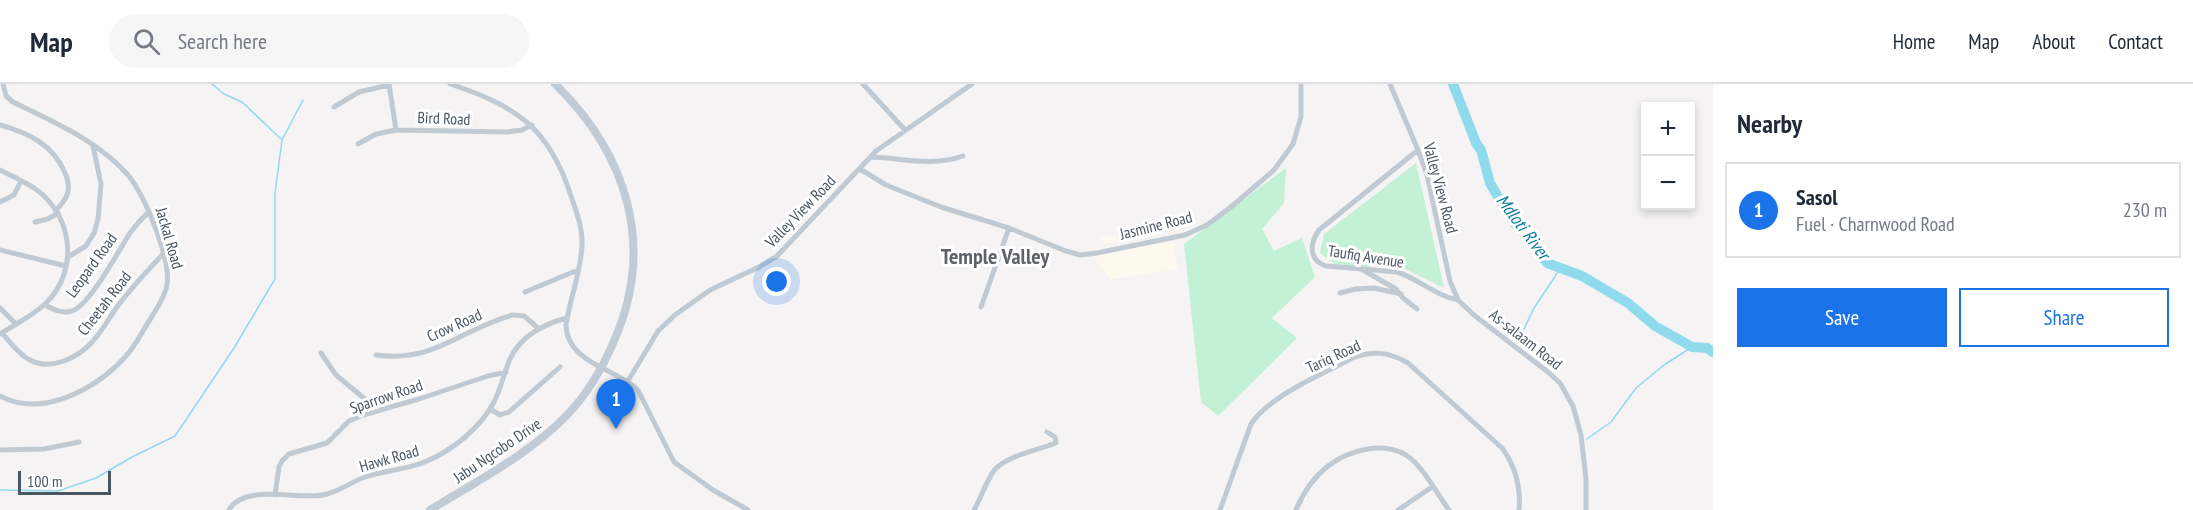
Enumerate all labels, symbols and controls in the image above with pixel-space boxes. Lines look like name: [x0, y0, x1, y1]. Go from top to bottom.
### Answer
search box: [109, 14, 529, 68]
text: Map: [30, 23, 73, 60]
icon: search: [130, 25, 163, 58]
text: Search here: [178, 27, 267, 55]
text: Home: [1893, 28, 1935, 55]
text: Map: [1968, 28, 1999, 55]
text: About: [2032, 28, 2075, 55]
text: Contact: [2108, 28, 2163, 55]
map controls: [1641, 102, 1695, 210]
button: +: [1641, 102, 1695, 156]
street label: Bird Road: [417, 107, 471, 129]
text: Nearby: [1737, 107, 1802, 140]
street label: Valley View Road: [1419, 140, 1463, 235]
button: −: [1641, 156, 1695, 210]
street label: Valley View Road: [760, 171, 839, 252]
text: Sasol: [1796, 183, 1838, 211]
water label: Mdloti River: [1491, 190, 1557, 266]
text: 1: [1754, 197, 1763, 223]
text: 230 m: [2123, 197, 2167, 223]
street label: Jackal Road: [151, 204, 188, 271]
street label: Jasmine Road: [1117, 206, 1194, 244]
text: Fuel · Charnwood Road: [1796, 211, 1955, 237]
street label: Leopard Road: [61, 229, 121, 301]
street label: Taufiq Avenue: [1327, 240, 1405, 272]
district label: Temple Valley: [941, 242, 1050, 270]
street label: Cheetah Road: [73, 267, 135, 339]
your location: [762, 267, 791, 296]
button: Save: [1737, 288, 1947, 347]
button: Share: [1959, 288, 2169, 347]
street label: Crow Road: [423, 304, 485, 346]
street label: As-salaam Road: [1486, 304, 1567, 374]
street label: Tariq Road: [1303, 335, 1363, 377]
street label: Sparrow Road: [347, 374, 425, 418]
pin: 1: [596, 380, 636, 429]
street label: Jabu Ngcobo Drive: [448, 413, 545, 487]
street label: Hawk Road: [357, 440, 421, 476]
scale bar: [18, 468, 111, 496]
text: 100 m: [27, 471, 62, 491]

